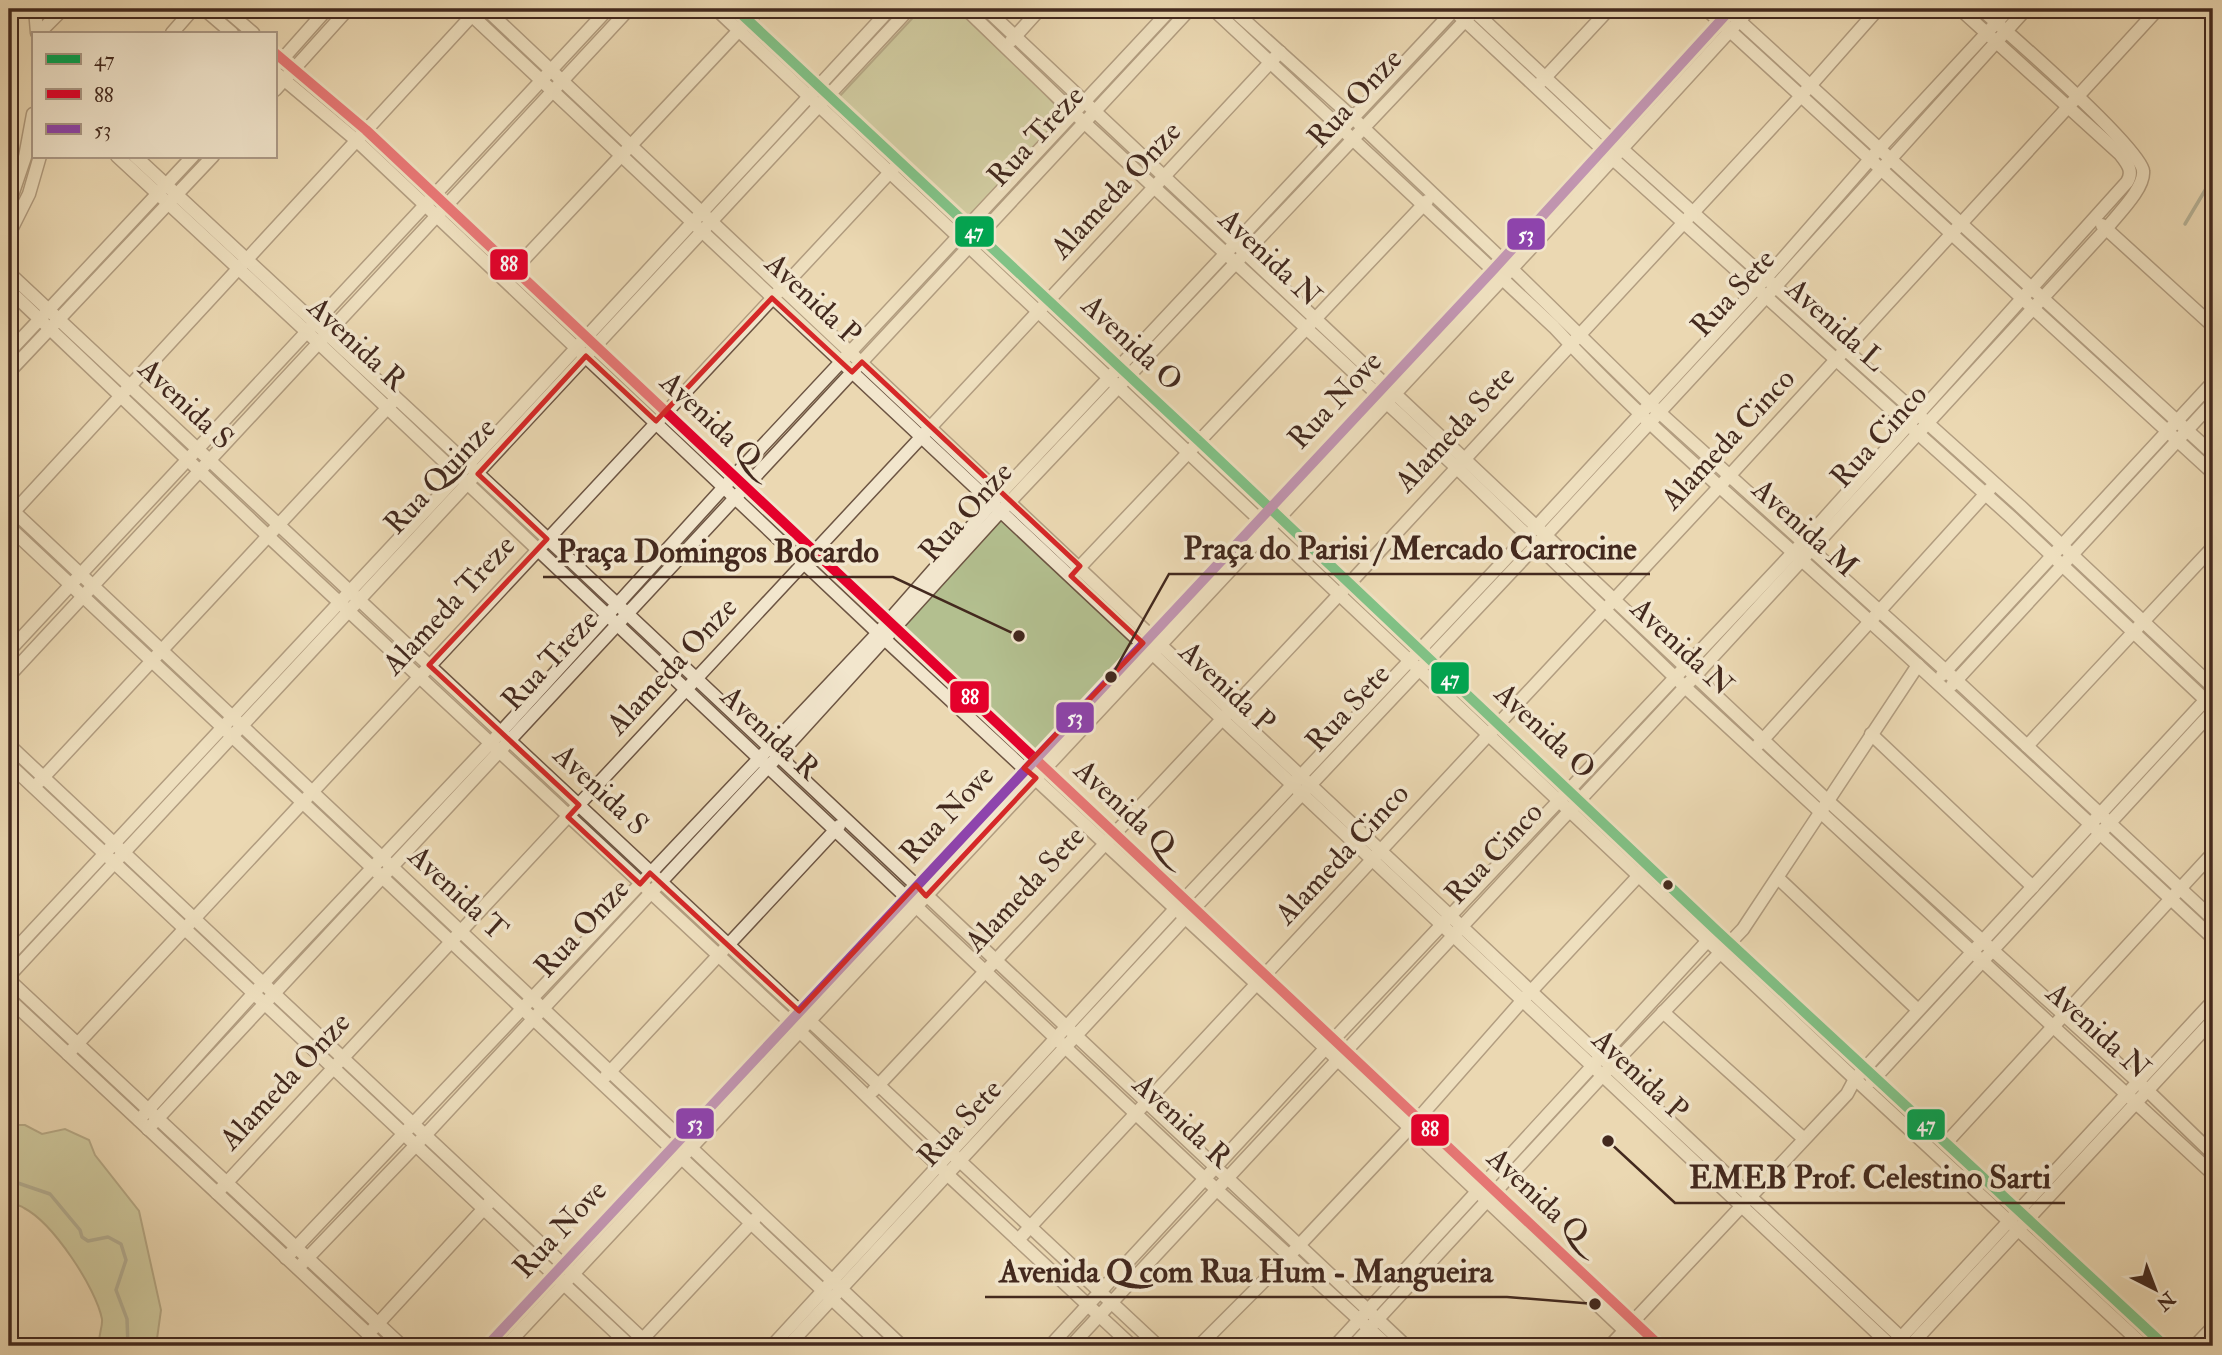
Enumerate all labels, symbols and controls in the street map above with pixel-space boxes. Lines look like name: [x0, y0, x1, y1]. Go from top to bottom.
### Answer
legend: [32, 32, 276, 158]
street label: Rua Onze: [1300, 41, 1410, 155]
text: 47: [94, 46, 115, 73]
street label: Rua Treze: [980, 78, 1092, 194]
text: 88: [94, 82, 114, 109]
street label: Alameda Onze: [1042, 113, 1189, 267]
text: 53: [94, 116, 111, 143]
street label: Avenida N: [1210, 200, 1329, 315]
line badge: 47: [954, 215, 995, 248]
line badge: 53: [1506, 217, 1546, 251]
text: 47: [964, 220, 984, 244]
text: 53: [1518, 223, 1534, 247]
street label: Rua Sete: [1683, 241, 1783, 345]
street label: Avenida P: [757, 245, 869, 353]
line badge: 88: [489, 248, 529, 281]
text: 88: [500, 253, 518, 277]
street label: Avenida L: [1778, 270, 1894, 380]
street label: Avenida O: [1073, 286, 1190, 399]
street label: Avenida R: [299, 288, 415, 400]
street label: Rua Nove: [1280, 343, 1390, 457]
street label: Avenida S: [130, 350, 241, 457]
street label: Alameda Sete: [1386, 358, 1523, 501]
street label: Alameda Cinco: [1652, 361, 1803, 518]
street label: Avenida Q: [652, 363, 783, 489]
street label: Rua Cinco: [1823, 376, 1935, 496]
street label: Rua Quinze: [376, 410, 504, 542]
street label: Rua Onze: [911, 454, 1021, 570]
street label: Avenida M: [1744, 470, 1865, 585]
callout: Praça do Parisi / Mercado Carrocine: [1169, 521, 1650, 574]
callout: Praça Domingos Bocardo: [543, 524, 893, 577]
street label: Alameda Treze: [374, 527, 523, 683]
text: Praça do Parisi / Mercado Carrocine: [1183, 529, 1637, 569]
text: Praça Domingos Bocardo: [557, 532, 879, 572]
street label: Alameda Onze: [598, 589, 745, 743]
street label: Avenida N: [1622, 589, 1741, 704]
street label: Rua Treze: [494, 602, 606, 718]
street label: Avenida P: [1171, 633, 1283, 741]
street label: Rua Sete: [1298, 656, 1398, 760]
line badge: 47: [1430, 661, 1470, 695]
text: 47: [1440, 667, 1460, 691]
street label: Avenida O: [1486, 674, 1603, 787]
street label: Avenida R: [712, 677, 828, 789]
line badge: 88: [949, 680, 990, 714]
text: 88: [961, 686, 979, 710]
line badge: 53: [1055, 701, 1095, 734]
text: 53: [1067, 706, 1083, 730]
street label: Avenida S: [545, 736, 656, 843]
street label: Avenida Q: [1066, 751, 1197, 877]
street label: Rua Nove: [892, 757, 1002, 871]
street label: Alameda Cinco: [1266, 776, 1417, 933]
street label: Rua Cinco: [1437, 794, 1551, 912]
street label: Alameda Sete: [956, 818, 1093, 961]
street label: Avenida T: [400, 837, 515, 948]
street label: Rua Onze: [527, 871, 637, 985]
unlabelled marker: [1661, 878, 1675, 892]
street label: Avenida N: [2038, 974, 2158, 1087]
street label: Alameda Onze: [211, 1004, 358, 1158]
street label: Avenida P: [1584, 1021, 1696, 1129]
street label: Avenida R: [1124, 1065, 1240, 1177]
street label: Rua Sete: [910, 1071, 1010, 1175]
line badge: 53: [675, 1107, 715, 1140]
line badge: 47: [1906, 1108, 1946, 1141]
text: 53: [687, 1112, 703, 1136]
line badge: 88: [1410, 1113, 1450, 1147]
text: 47: [1916, 1113, 1936, 1137]
text: 88: [1421, 1118, 1439, 1142]
street label: Avenida Q: [1479, 1139, 1610, 1265]
callout: EMEB Prof. Celestino Sarti: [1675, 1150, 2065, 1203]
text: EMEB Prof. Celestino Sarti: [1689, 1158, 2051, 1198]
street label: Rua Nove: [505, 1172, 615, 1286]
callout: Avenida Q com Rua Hum - Mangueira: [985, 1244, 1507, 1297]
text: Avenida Q com Rua Hum - Mangueira: [997, 1252, 1494, 1292]
north arrow: [2120, 1254, 2190, 1324]
text: N: [2151, 1286, 2181, 1316]

